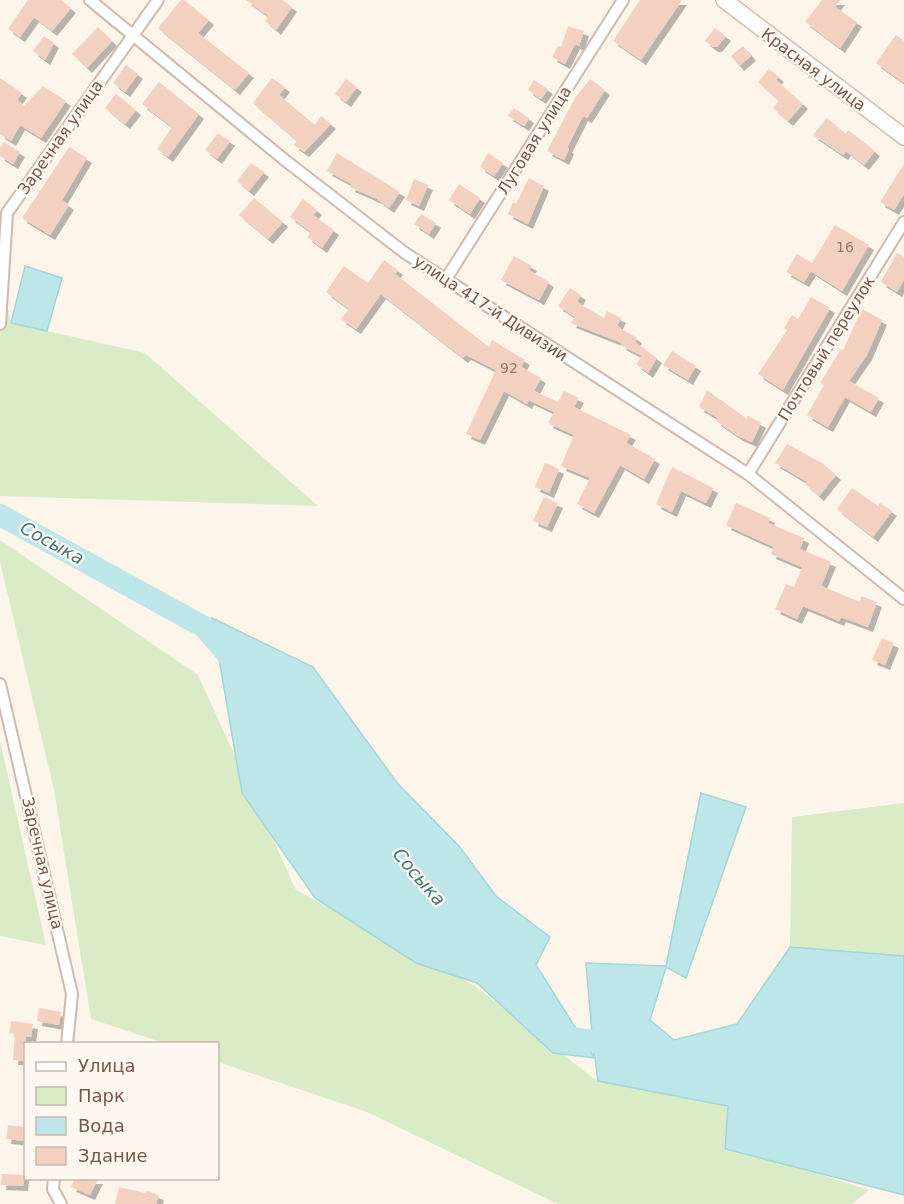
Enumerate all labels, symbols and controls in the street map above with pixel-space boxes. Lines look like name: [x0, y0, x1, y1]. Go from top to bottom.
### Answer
street label: Красная улица: [758, 24, 870, 115]
street label: Заречная улица: [14, 76, 107, 198]
street label: Луговая улица: [493, 82, 575, 198]
house number: 16: [836, 239, 854, 255]
street label: улица 417-й Дивизии: [410, 252, 571, 365]
street label: Почтовый переулок: [774, 272, 879, 424]
house number: 92: [500, 360, 518, 376]
water label: Сосыка: [17, 517, 88, 569]
street label: Заречная улица: [18, 795, 67, 931]
water label: Сосыка: [389, 844, 450, 910]
legend: [24, 1042, 219, 1180]
text: Улица: [78, 1055, 135, 1076]
text: Парк: [78, 1085, 125, 1106]
text: Вода: [78, 1115, 125, 1136]
text: Здание: [78, 1145, 148, 1166]

